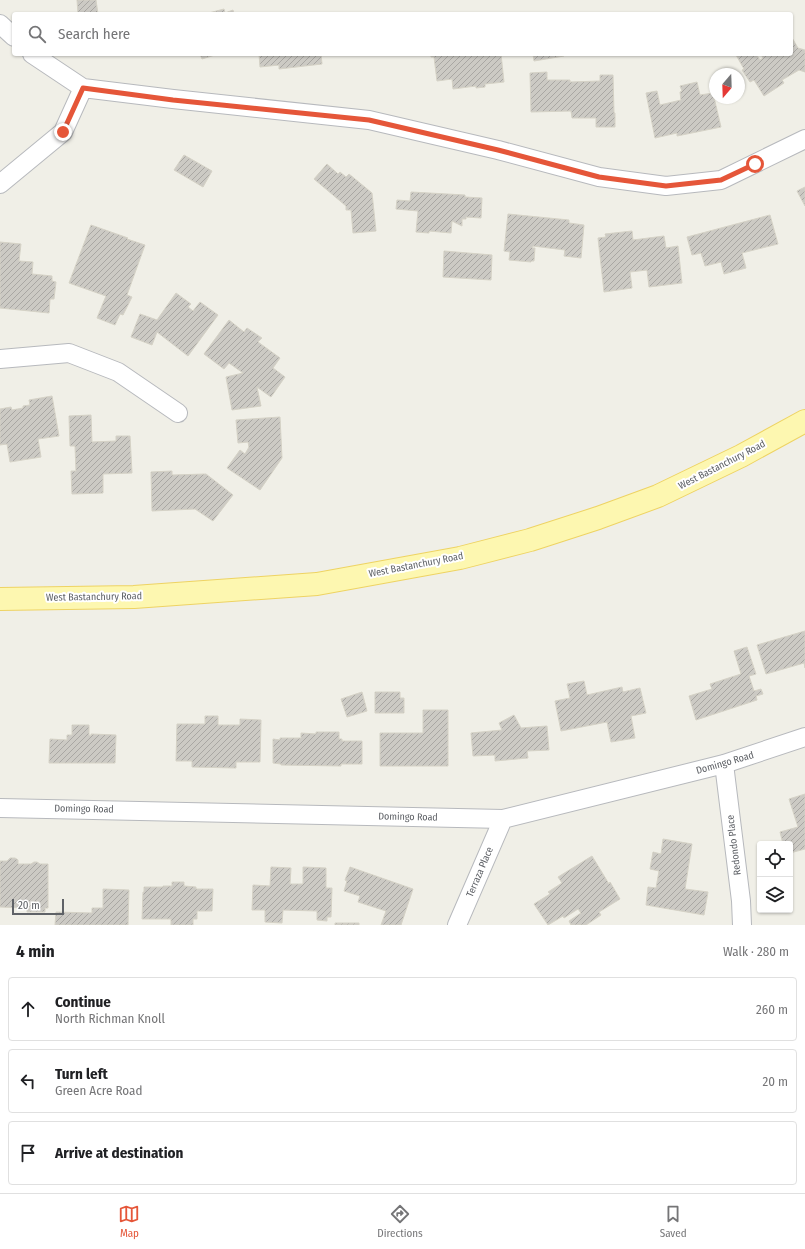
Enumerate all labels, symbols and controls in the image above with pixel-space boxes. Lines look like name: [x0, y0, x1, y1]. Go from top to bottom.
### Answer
search box: [12, 12, 793, 56]
icon: search: [26, 23, 48, 45]
text: Search here: [58, 25, 130, 43]
north arrow: [709, 68, 745, 104]
route end: [54, 123, 72, 141]
route start: [746, 155, 764, 173]
street label: West Bastanchury Road: [677, 438, 767, 492]
street label: West Bastanchury Road: [368, 550, 464, 580]
street label: West Bastanchury Road: [46, 590, 142, 604]
street label: Domingo Road: [695, 749, 755, 777]
street label: Domingo Road: [54, 802, 114, 816]
street label: Domingo Road: [378, 810, 438, 824]
street label: Redondo Place: [724, 814, 744, 876]
map controls: [757, 841, 793, 913]
button: locate: [757, 841, 793, 877]
street label: Terraza Place: [464, 845, 496, 899]
button: layers: [757, 877, 793, 913]
scale bar: [12, 897, 64, 916]
text: 20 m: [18, 899, 40, 912]
text: 4 min: [16, 941, 55, 962]
text: Walk · 280 m: [723, 944, 789, 959]
text: Continue: [55, 993, 111, 1011]
icon: ahead: [17, 998, 39, 1020]
text: 260 m: [756, 1002, 788, 1017]
text: North Richman Knoll: [55, 1011, 165, 1026]
text: Turn left: [55, 1065, 108, 1083]
icon: left: [17, 1070, 39, 1092]
text: 20 m: [762, 1074, 788, 1089]
text: Green Acre Road: [55, 1083, 142, 1098]
icon: arrive: [17, 1142, 39, 1164]
text: Arrive at destination: [55, 1144, 183, 1162]
tab: Map: [118, 1203, 140, 1240]
tab: Directions: [377, 1203, 423, 1240]
tab: Saved: [660, 1203, 687, 1240]

